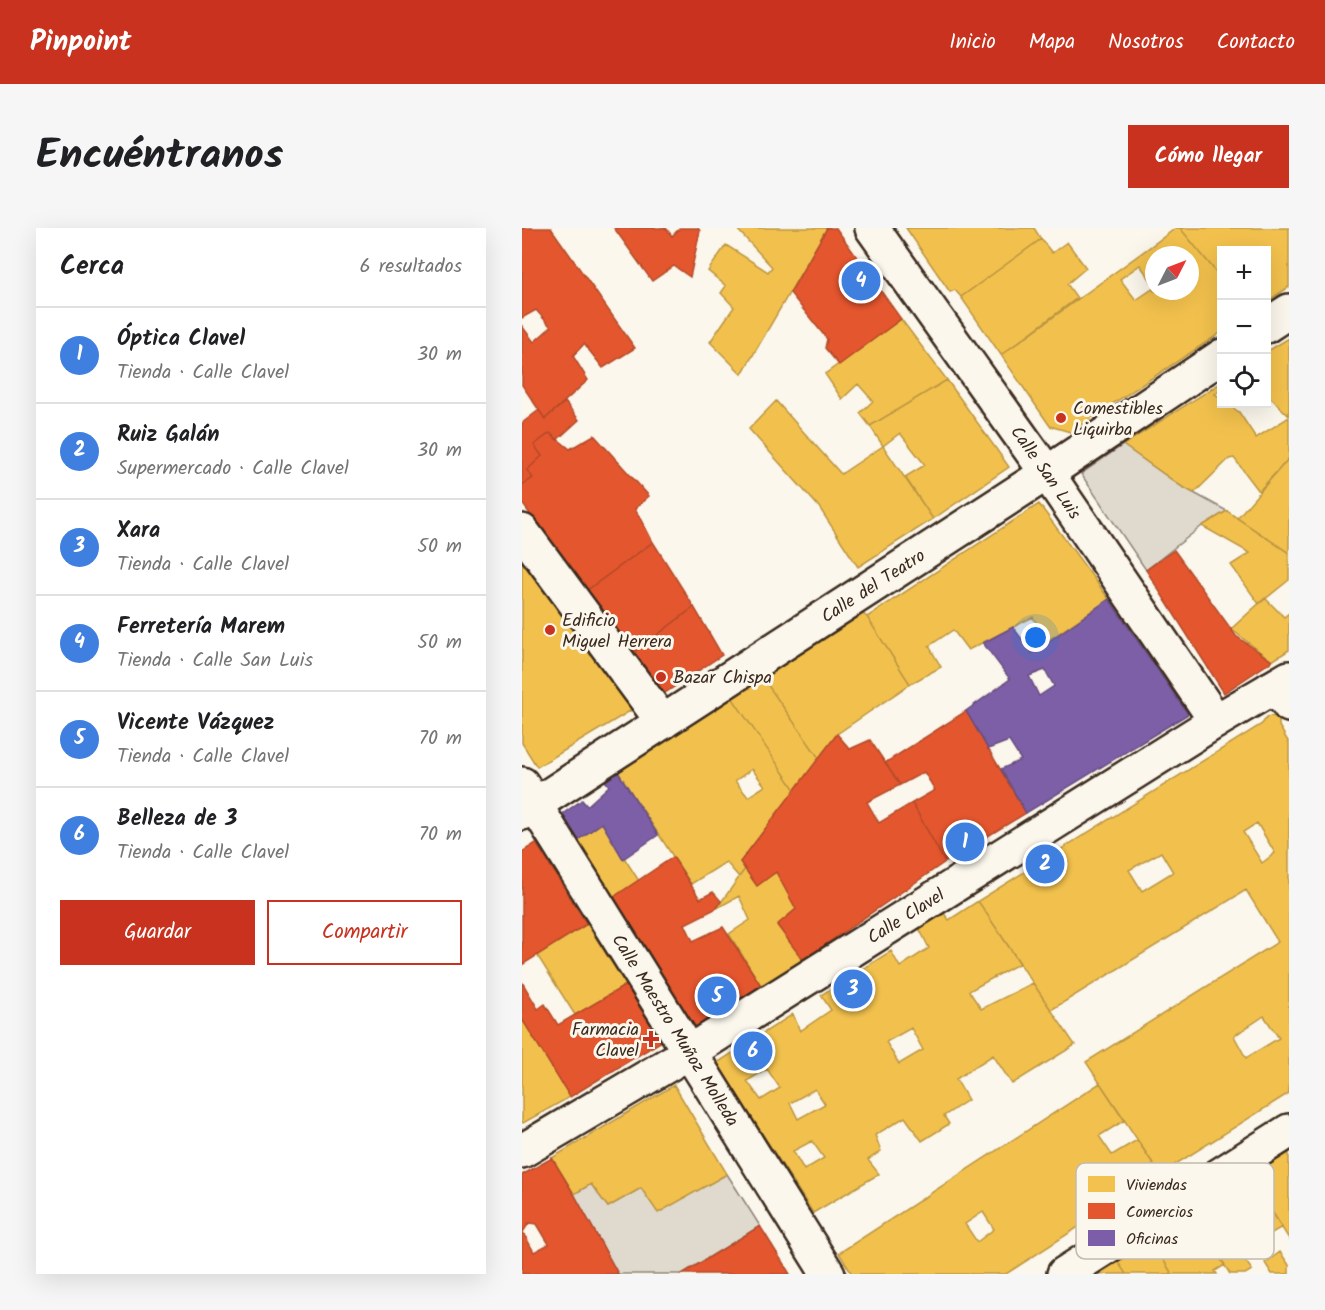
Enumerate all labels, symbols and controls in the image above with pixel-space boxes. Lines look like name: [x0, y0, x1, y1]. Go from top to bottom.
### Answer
text: Pinpoint: [30, 20, 131, 65]
text: Inicio: [949, 26, 996, 59]
text: Mapa: [1029, 26, 1075, 59]
text: Nosotros: [1108, 26, 1184, 59]
text: Contacto: [1217, 26, 1295, 59]
text: Encuéntranos: [36, 123, 283, 190]
button: Cómo llegar: [1128, 125, 1289, 188]
text: Cerca: [60, 246, 124, 288]
north arrow: [1145, 246, 1199, 300]
map controls: [1217, 246, 1271, 408]
button: +: [1217, 246, 1271, 300]
text: 6 resultados: [360, 251, 462, 283]
pin: 4: [842, 259, 880, 304]
button: −: [1217, 300, 1271, 354]
text: Óptica Clavel: [117, 322, 245, 357]
text: 1: [76, 339, 83, 371]
text: 30 m: [417, 339, 462, 371]
button: locate: [1217, 354, 1271, 408]
text: Tienda · Calle Clavel: [117, 357, 289, 389]
place label: Comestibles Liquirba: [1073, 395, 1163, 445]
marker: Comestibles Liquirba: [1054, 411, 1068, 425]
text: Ruiz Galán: [117, 418, 219, 453]
street label: Calle San Luis: [1002, 420, 1088, 526]
text: 2: [74, 435, 85, 467]
text: 30 m: [417, 435, 462, 467]
text: Supermercado · Calle Clavel: [117, 453, 349, 485]
text: Xara: [117, 514, 160, 549]
text: 3: [74, 531, 85, 563]
text: 50 m: [417, 531, 462, 563]
street label: Calle del Teatro: [816, 542, 932, 632]
text: Tienda · Calle Clavel: [117, 549, 289, 581]
place label: Edificio Miguel Herrera: [562, 607, 672, 657]
text: Ferretería Marem: [117, 610, 285, 645]
marker: Edificio Miguel Herrera: [543, 623, 557, 637]
your location: [1021, 623, 1050, 652]
text: 4: [74, 627, 85, 659]
text: 50 m: [417, 627, 462, 659]
text: Tienda · Calle San Luis: [117, 645, 313, 677]
place label: Bazar Chispa: [673, 664, 772, 693]
marker: Bazar Chispa: [654, 670, 668, 684]
text: Vicente Vázquez: [117, 706, 274, 741]
text: 5: [74, 723, 85, 755]
text: 70 m: [419, 723, 462, 755]
text: Tienda · Calle Clavel: [117, 741, 289, 773]
text: Belleza de 3: [117, 802, 237, 837]
text: 6: [74, 819, 85, 851]
text: 70 m: [419, 819, 462, 851]
pin: 1: [946, 820, 984, 864]
text: Tienda · Calle Clavel: [117, 837, 289, 869]
pin: 2: [1026, 842, 1064, 886]
street label: Calle Clavel: [862, 882, 952, 953]
button: Guardar: [60, 900, 255, 965]
button: Compartir: [267, 900, 462, 965]
street label: Calle Maestro Muñoz Molleda: [603, 929, 746, 1133]
pin: 3: [834, 966, 872, 1011]
pin: 5: [698, 974, 736, 1018]
place label: Farmacia Clavel: [572, 1016, 640, 1066]
pin: 6: [734, 1028, 772, 1074]
marker: Farmacia Clavel: [644, 1032, 658, 1046]
legend: [1076, 1163, 1274, 1259]
text: Viviendas: [1126, 1173, 1187, 1198]
text: Comercios: [1126, 1200, 1193, 1225]
text: Oficinas: [1126, 1227, 1178, 1252]

